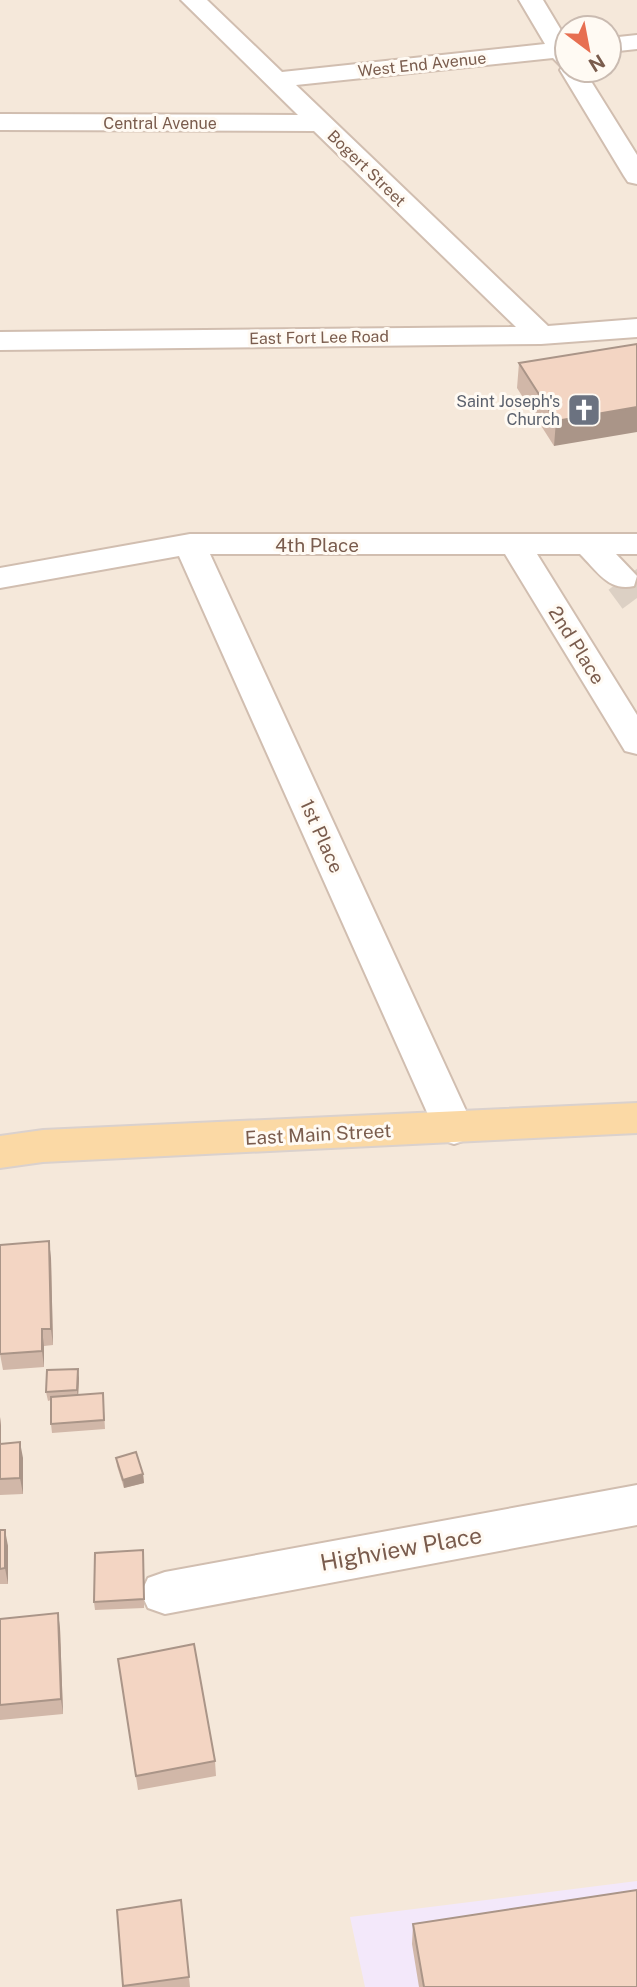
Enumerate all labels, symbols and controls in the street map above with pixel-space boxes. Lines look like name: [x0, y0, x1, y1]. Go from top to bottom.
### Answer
north arrow: [553, 14, 623, 84]
street label: West End Avenue: [357, 48, 487, 81]
text: N: [585, 50, 609, 77]
street label: Central Avenue: [103, 114, 217, 133]
street label: Bogert Street: [324, 126, 410, 210]
street label: East Fort Lee Road: [249, 327, 389, 348]
church icon: Saint Joseph's Church: [565, 391, 603, 429]
place label: Saint Joseph's Church: [456, 392, 560, 429]
street label: 4th Place: [275, 534, 359, 556]
street label: 2nd Place: [544, 602, 610, 688]
street label: 1st Place: [296, 796, 348, 876]
street label: East Main Street: [244, 1119, 392, 1149]
street label: Highview Place: [318, 1521, 484, 1576]

